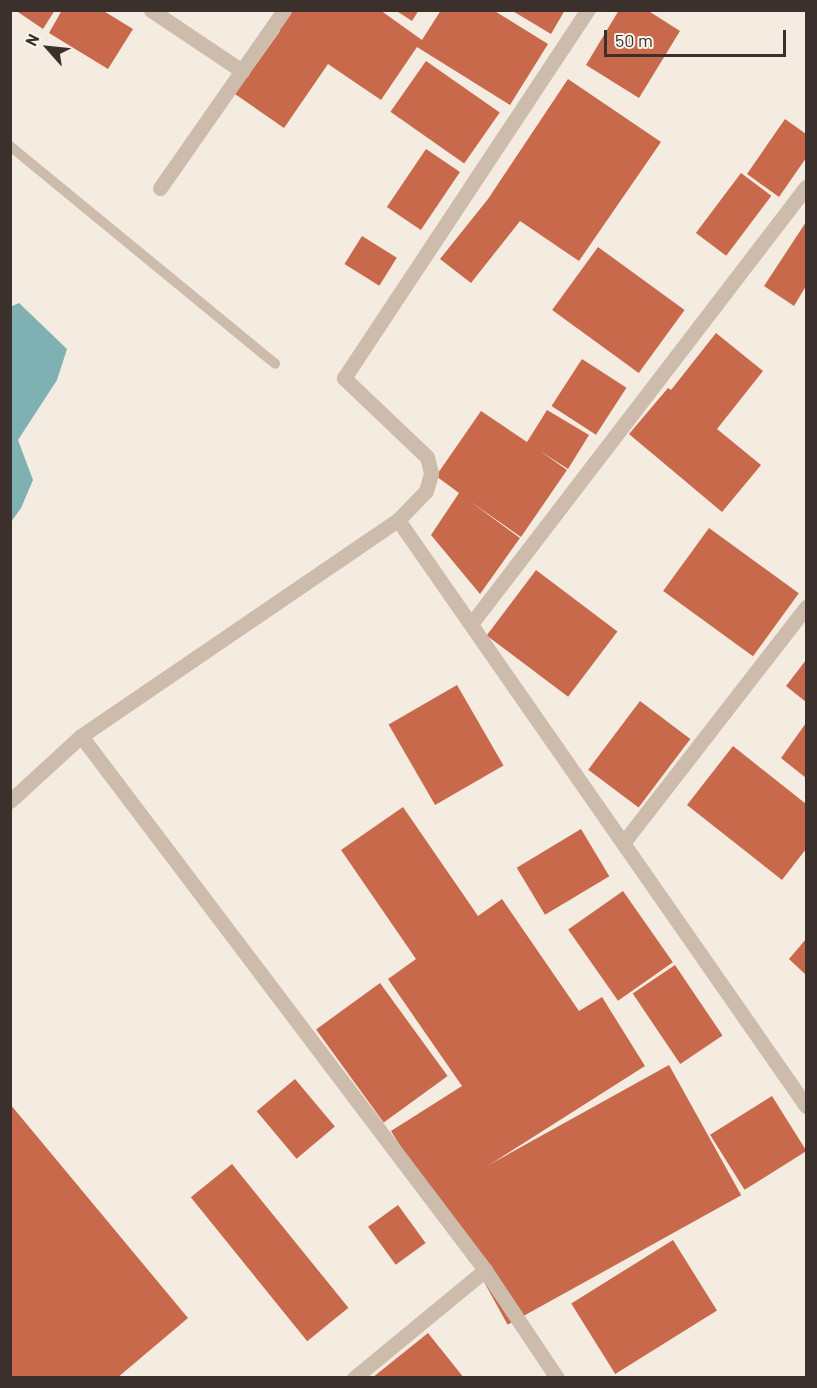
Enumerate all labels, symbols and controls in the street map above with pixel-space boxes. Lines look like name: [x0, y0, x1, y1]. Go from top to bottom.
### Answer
north arrow: [18, 18, 78, 78]
scale bar: [607, 18, 788, 56]
text: 50 m: [615, 29, 653, 51]
text: N: [21, 31, 42, 49]

